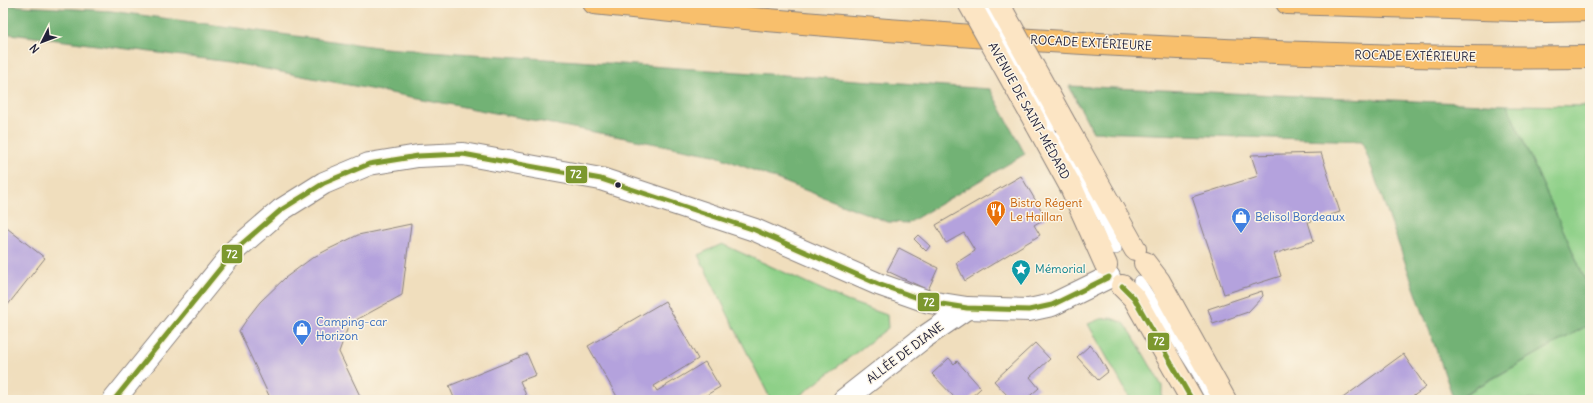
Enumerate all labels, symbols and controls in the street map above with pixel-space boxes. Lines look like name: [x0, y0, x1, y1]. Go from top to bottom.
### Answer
north arrow: [22, 22, 62, 62]
street label: ROCADE EXTÉRIEURE: [1030, 32, 1152, 53]
street label: AVENUE DE SAINT-MÉDARD: [985, 40, 1073, 182]
text: N: [27, 41, 42, 56]
street label: ROCADE EXTÉRIEURE: [1354, 47, 1476, 64]
line badge: 72: [565, 165, 588, 184]
text: 72: [570, 167, 582, 181]
unlabelled marker: [613, 180, 623, 190]
place label: Bistro Régent Le Haillan: [1010, 195, 1082, 224]
restaurant icon: Bistro Régent Le Haillan: [985, 199, 1007, 227]
shop icon: Belisol Bordeaux: [1230, 206, 1252, 234]
place label: Belisol Bordeaux: [1255, 209, 1345, 224]
line badge: 72: [221, 244, 243, 264]
text: 72: [226, 247, 238, 261]
place icon: Mémorial: [1010, 258, 1032, 286]
place label: Mémorial: [1035, 261, 1086, 276]
line badge: 72: [917, 292, 940, 312]
text: 72: [923, 295, 935, 309]
place label: Camping-car Horizon: [316, 314, 387, 343]
shop icon: Camping-car Horizon: [291, 318, 313, 346]
street label: ALLÉE DE DIANE: [863, 319, 946, 386]
line badge: 72: [1147, 332, 1170, 351]
text: 72: [1153, 334, 1165, 348]

